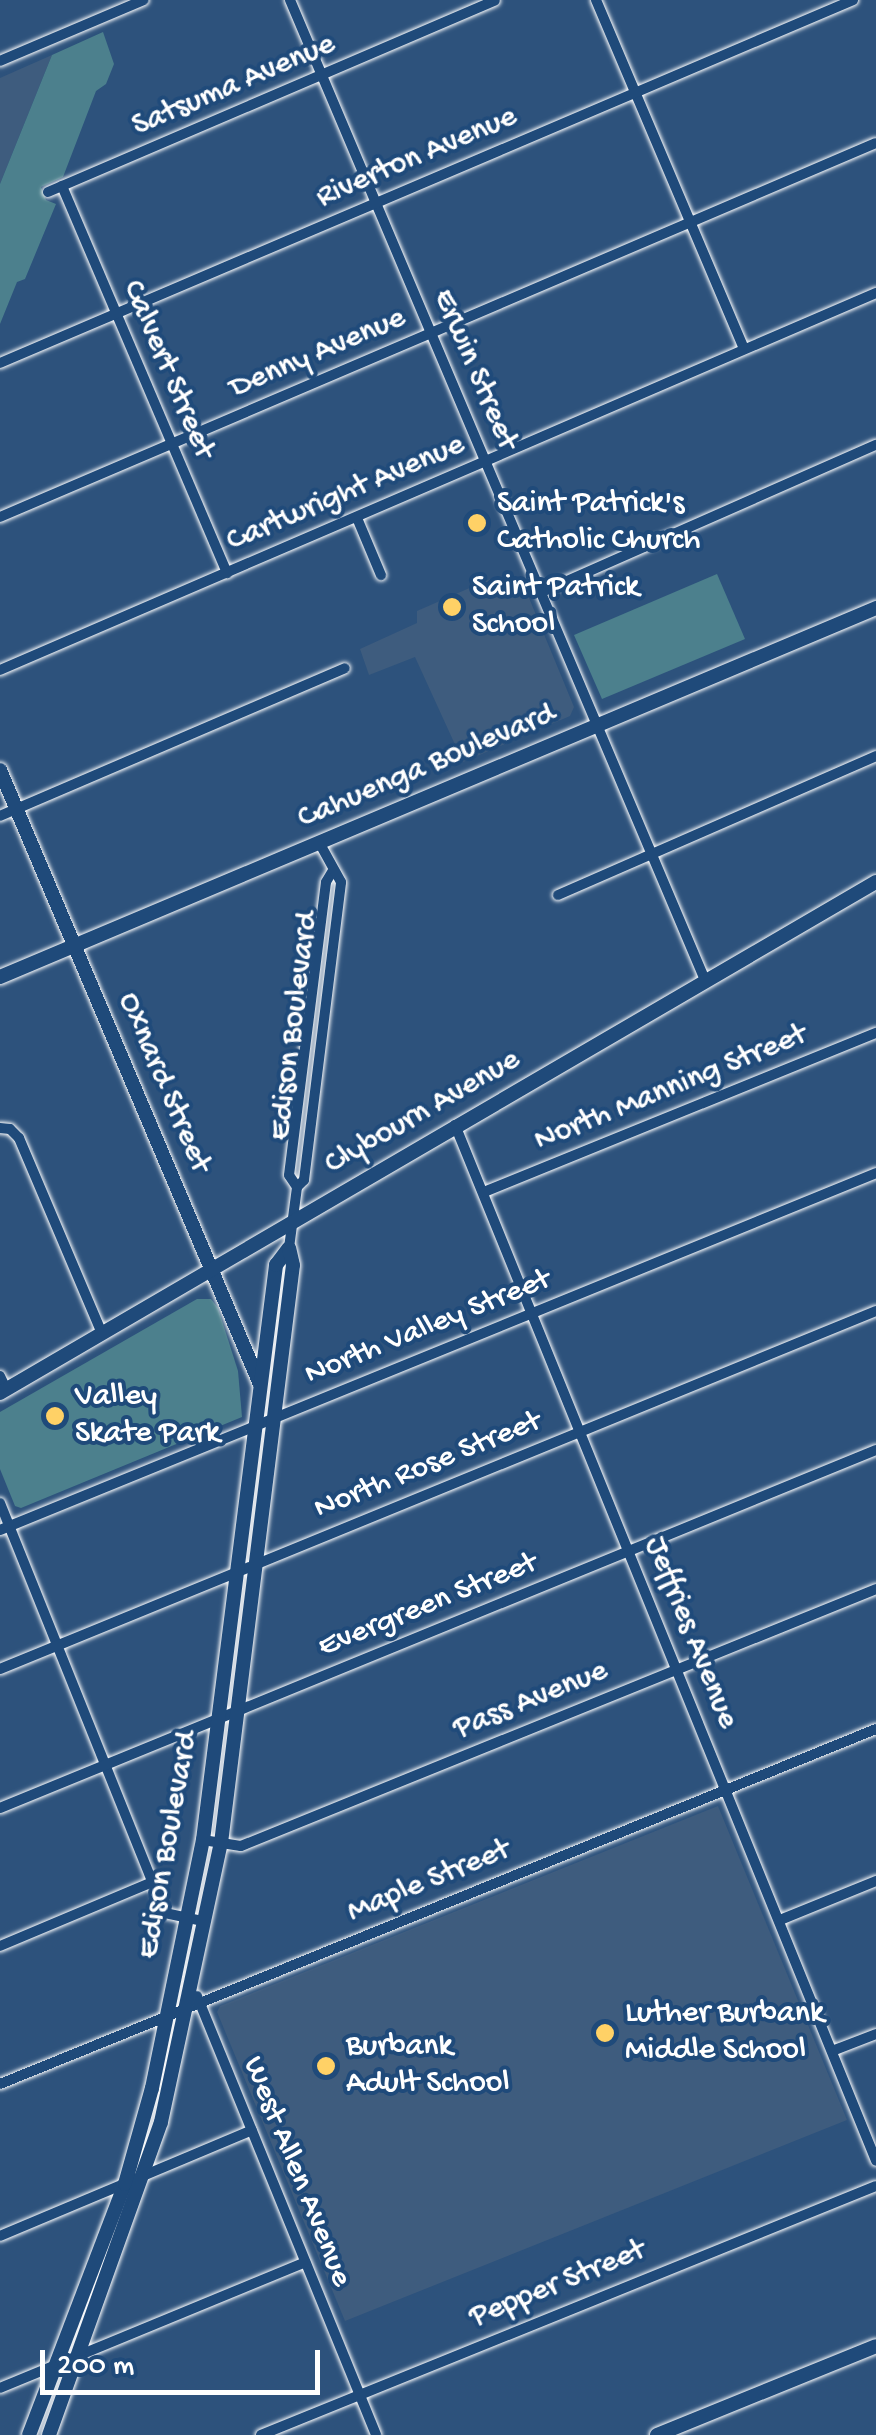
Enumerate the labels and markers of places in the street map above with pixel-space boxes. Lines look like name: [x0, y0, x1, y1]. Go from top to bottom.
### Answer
place label: Saint Patrick's Catholic Church: [497, 486, 700, 561]
marker: Saint Patrick's Catholic Church: [466, 512, 488, 534]
place label: Saint Patrick School: [472, 570, 639, 645]
marker: Saint Patrick School: [441, 596, 463, 618]
place label: Valley Skate Park: [75, 1379, 220, 1454]
marker: Valley Skate Park: [44, 1405, 66, 1427]
place label: Luther Burbank Middle School: [625, 1996, 824, 2071]
marker: Luther Burbank Middle School: [594, 2022, 616, 2044]
place label: Burbank Adult School: [346, 2029, 510, 2104]
marker: Burbank Adult School: [315, 2055, 337, 2077]

